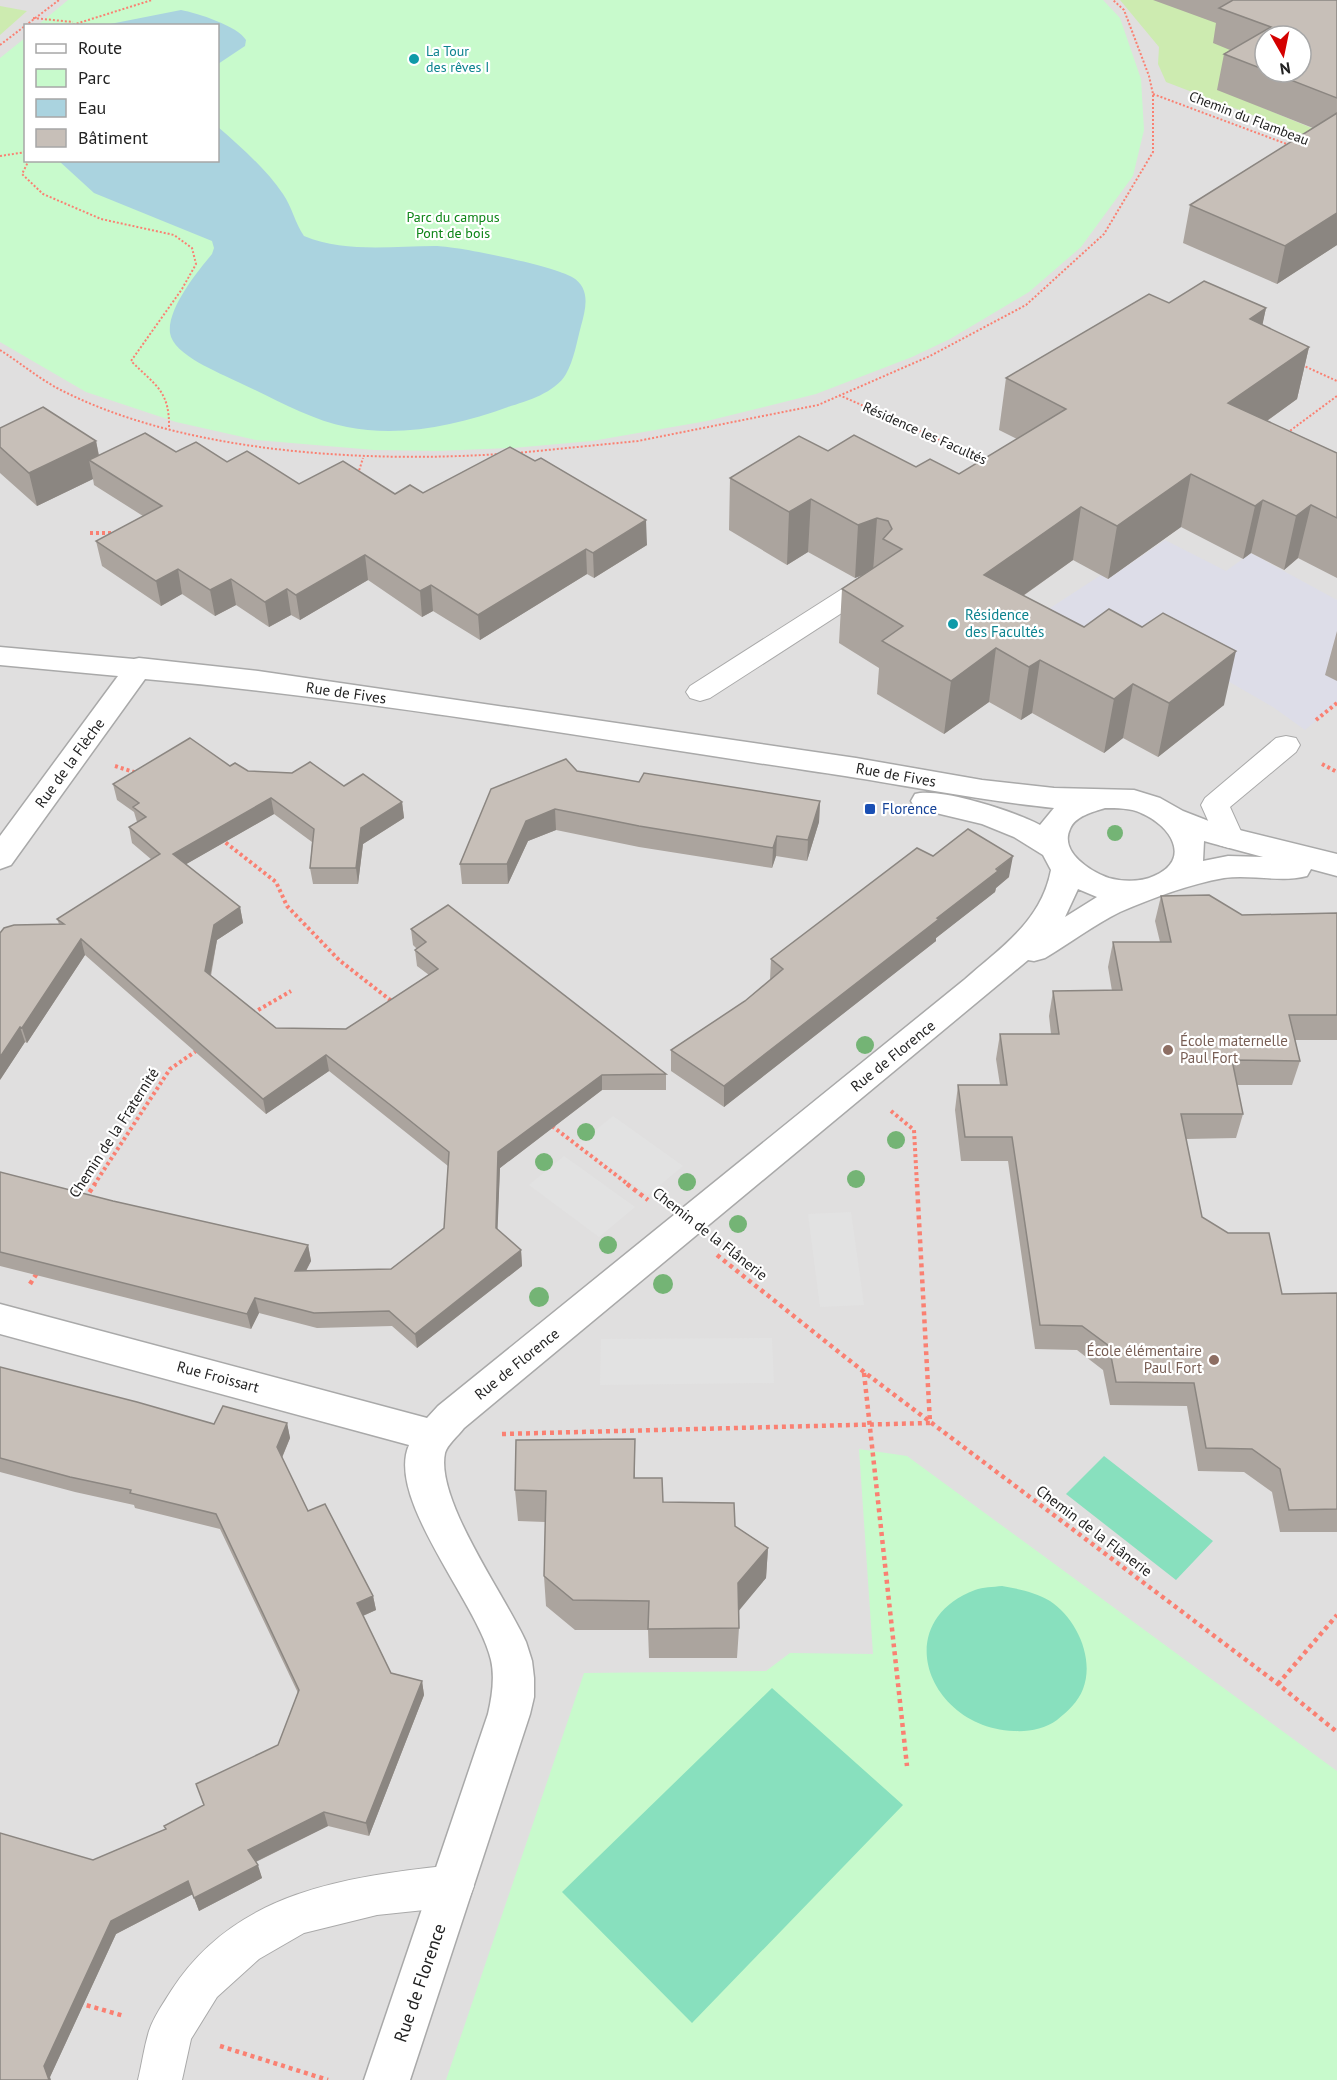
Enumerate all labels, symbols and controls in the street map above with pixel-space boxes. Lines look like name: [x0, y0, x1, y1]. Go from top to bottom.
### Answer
legend: [24, 24, 219, 162]
north arrow: [1253, 24, 1313, 84]
text: Route: [78, 36, 122, 59]
place label: La Tour des rêves I: [426, 42, 489, 76]
marker: La Tour des rêves I: [407, 52, 421, 66]
text: N: [1279, 58, 1292, 80]
text: Parc: [78, 66, 111, 89]
street label: Chemin du Flambeau: [1187, 87, 1311, 149]
text: Eau: [78, 96, 106, 119]
text: Bâtiment: [78, 126, 148, 149]
park label: Parc du campus Pont de bois: [406, 208, 500, 242]
street label: Résidence les Facultés: [860, 398, 990, 469]
place label: Résidence des Facultés: [965, 605, 1044, 641]
marker: Résidence des Facultés: [946, 617, 960, 631]
street label: Rue de Fives: [305, 677, 387, 708]
street label: Rue de la Flèche: [31, 714, 108, 811]
street label: Rue de Fives: [855, 758, 938, 791]
place label: Florence: [882, 799, 937, 818]
marker: Florence: [863, 802, 877, 816]
street label: Rue de Florence: [847, 1016, 939, 1096]
place label: École maternelle Paul Fort: [1180, 1031, 1288, 1067]
marker: École maternelle Paul Fort: [1161, 1043, 1175, 1057]
street label: Chemin de la Fraternité: [64, 1064, 163, 1201]
street label: Chemin de la Flânerie: [649, 1183, 772, 1284]
street label: Rue de Florence: [471, 1324, 563, 1404]
place label: École élémentaire Paul Fort: [1087, 1341, 1202, 1377]
marker: École élémentaire Paul Fort: [1207, 1353, 1221, 1367]
street label: Rue Froissart: [175, 1356, 261, 1397]
street label: Chemin de la Flânerie: [1032, 1481, 1156, 1580]
street label: Rue de Florence: [388, 1920, 451, 2045]

